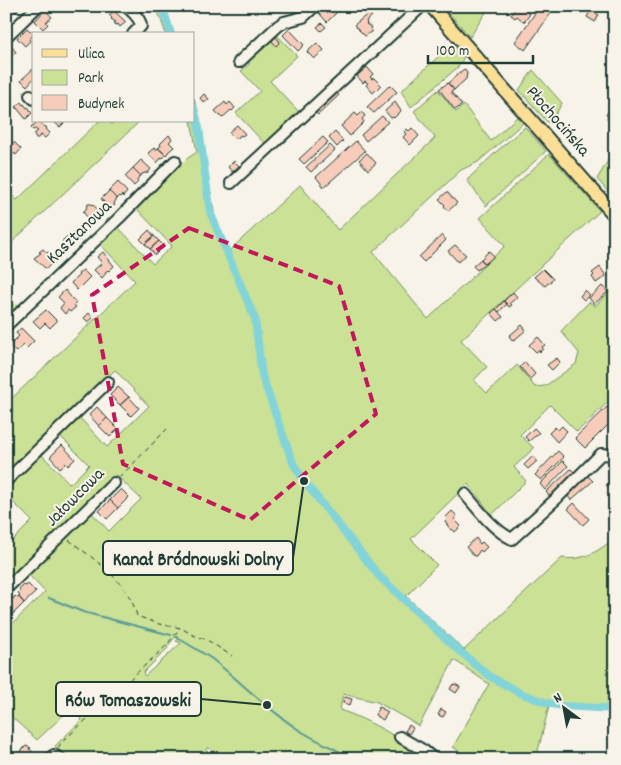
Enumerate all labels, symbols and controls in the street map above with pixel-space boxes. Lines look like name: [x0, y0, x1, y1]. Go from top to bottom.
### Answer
legend: [32, 32, 195, 122]
scale bar: [428, 32, 534, 64]
text: 100 m: [436, 41, 469, 63]
text: Ulica: [78, 44, 106, 66]
text: Park: [78, 68, 104, 90]
street label: Płochocińska: [519, 81, 595, 163]
text: Budynek: [78, 94, 124, 116]
street label: Kasztanowa: [42, 195, 119, 271]
street label: Jałowcowa: [41, 462, 112, 533]
callout: Kanał Bródnowski Dolny: [103, 541, 293, 575]
text: Kanał Bródnowski Dolny: [113, 548, 284, 575]
callout: Rów Tomaszowski: [56, 682, 201, 716]
north arrow: [538, 682, 588, 732]
text: N: [550, 688, 566, 709]
text: Rów Tomaszowski: [65, 689, 191, 716]

